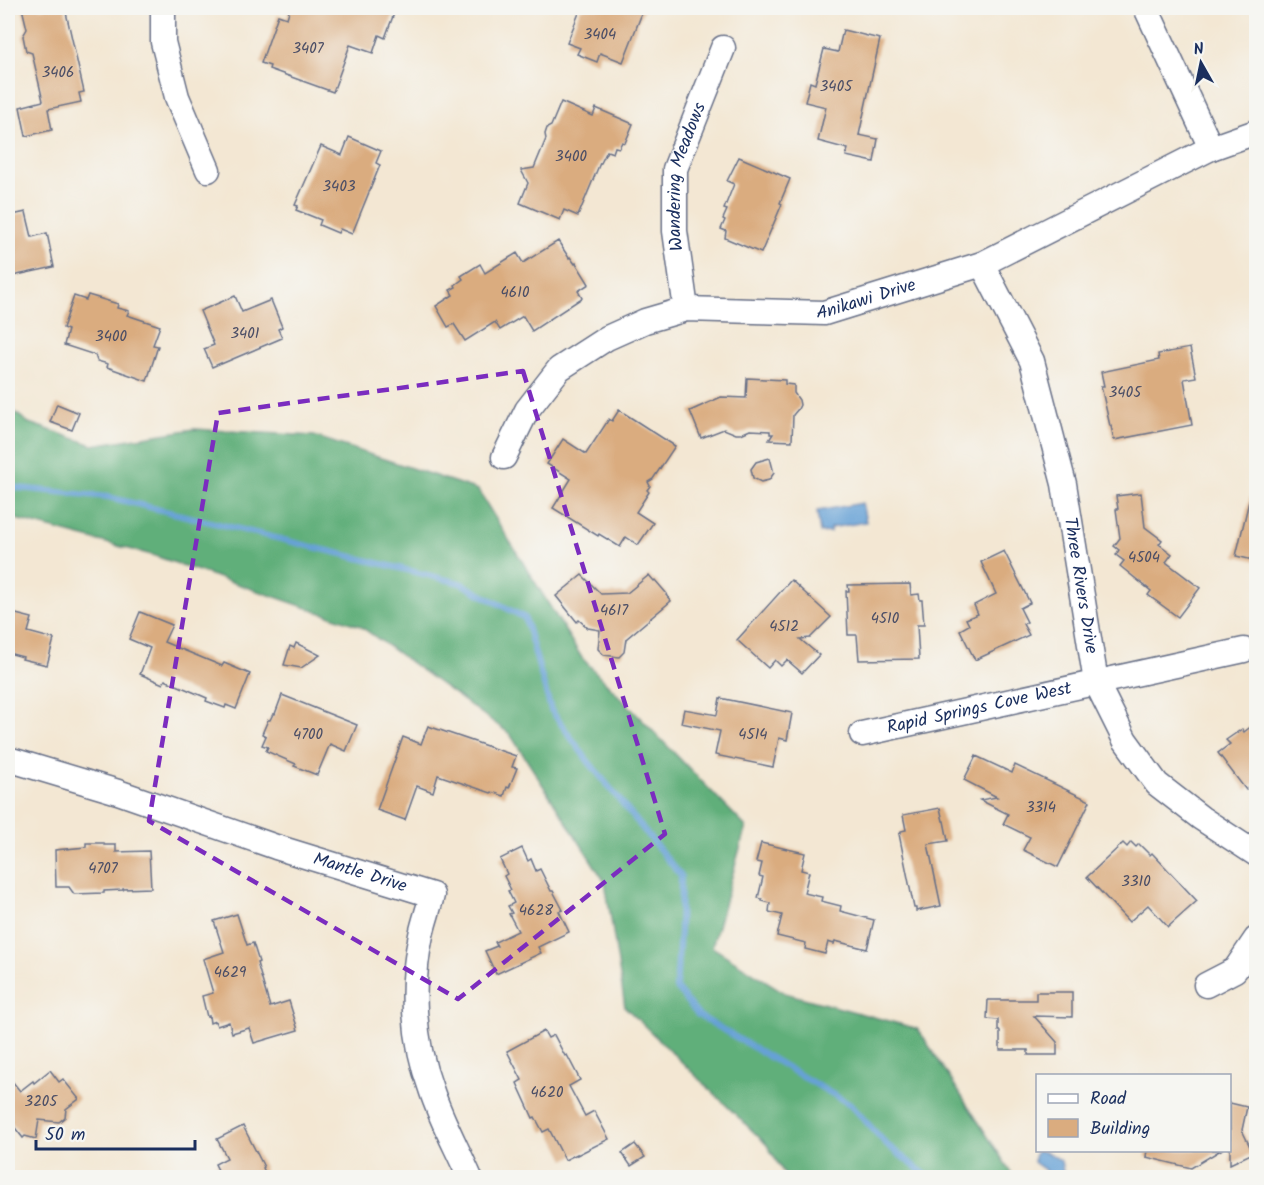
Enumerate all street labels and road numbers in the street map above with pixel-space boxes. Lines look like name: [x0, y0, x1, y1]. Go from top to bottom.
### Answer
street label: Wandering Meadows: [660, 98, 715, 253]
street label: Anikawi Drive: [816, 271, 920, 328]
street label: Three Rivers Drive: [1055, 515, 1106, 656]
street label: Rapid Springs Cove West: [884, 674, 1075, 743]
street label: Mantle Drive: [310, 845, 410, 901]

